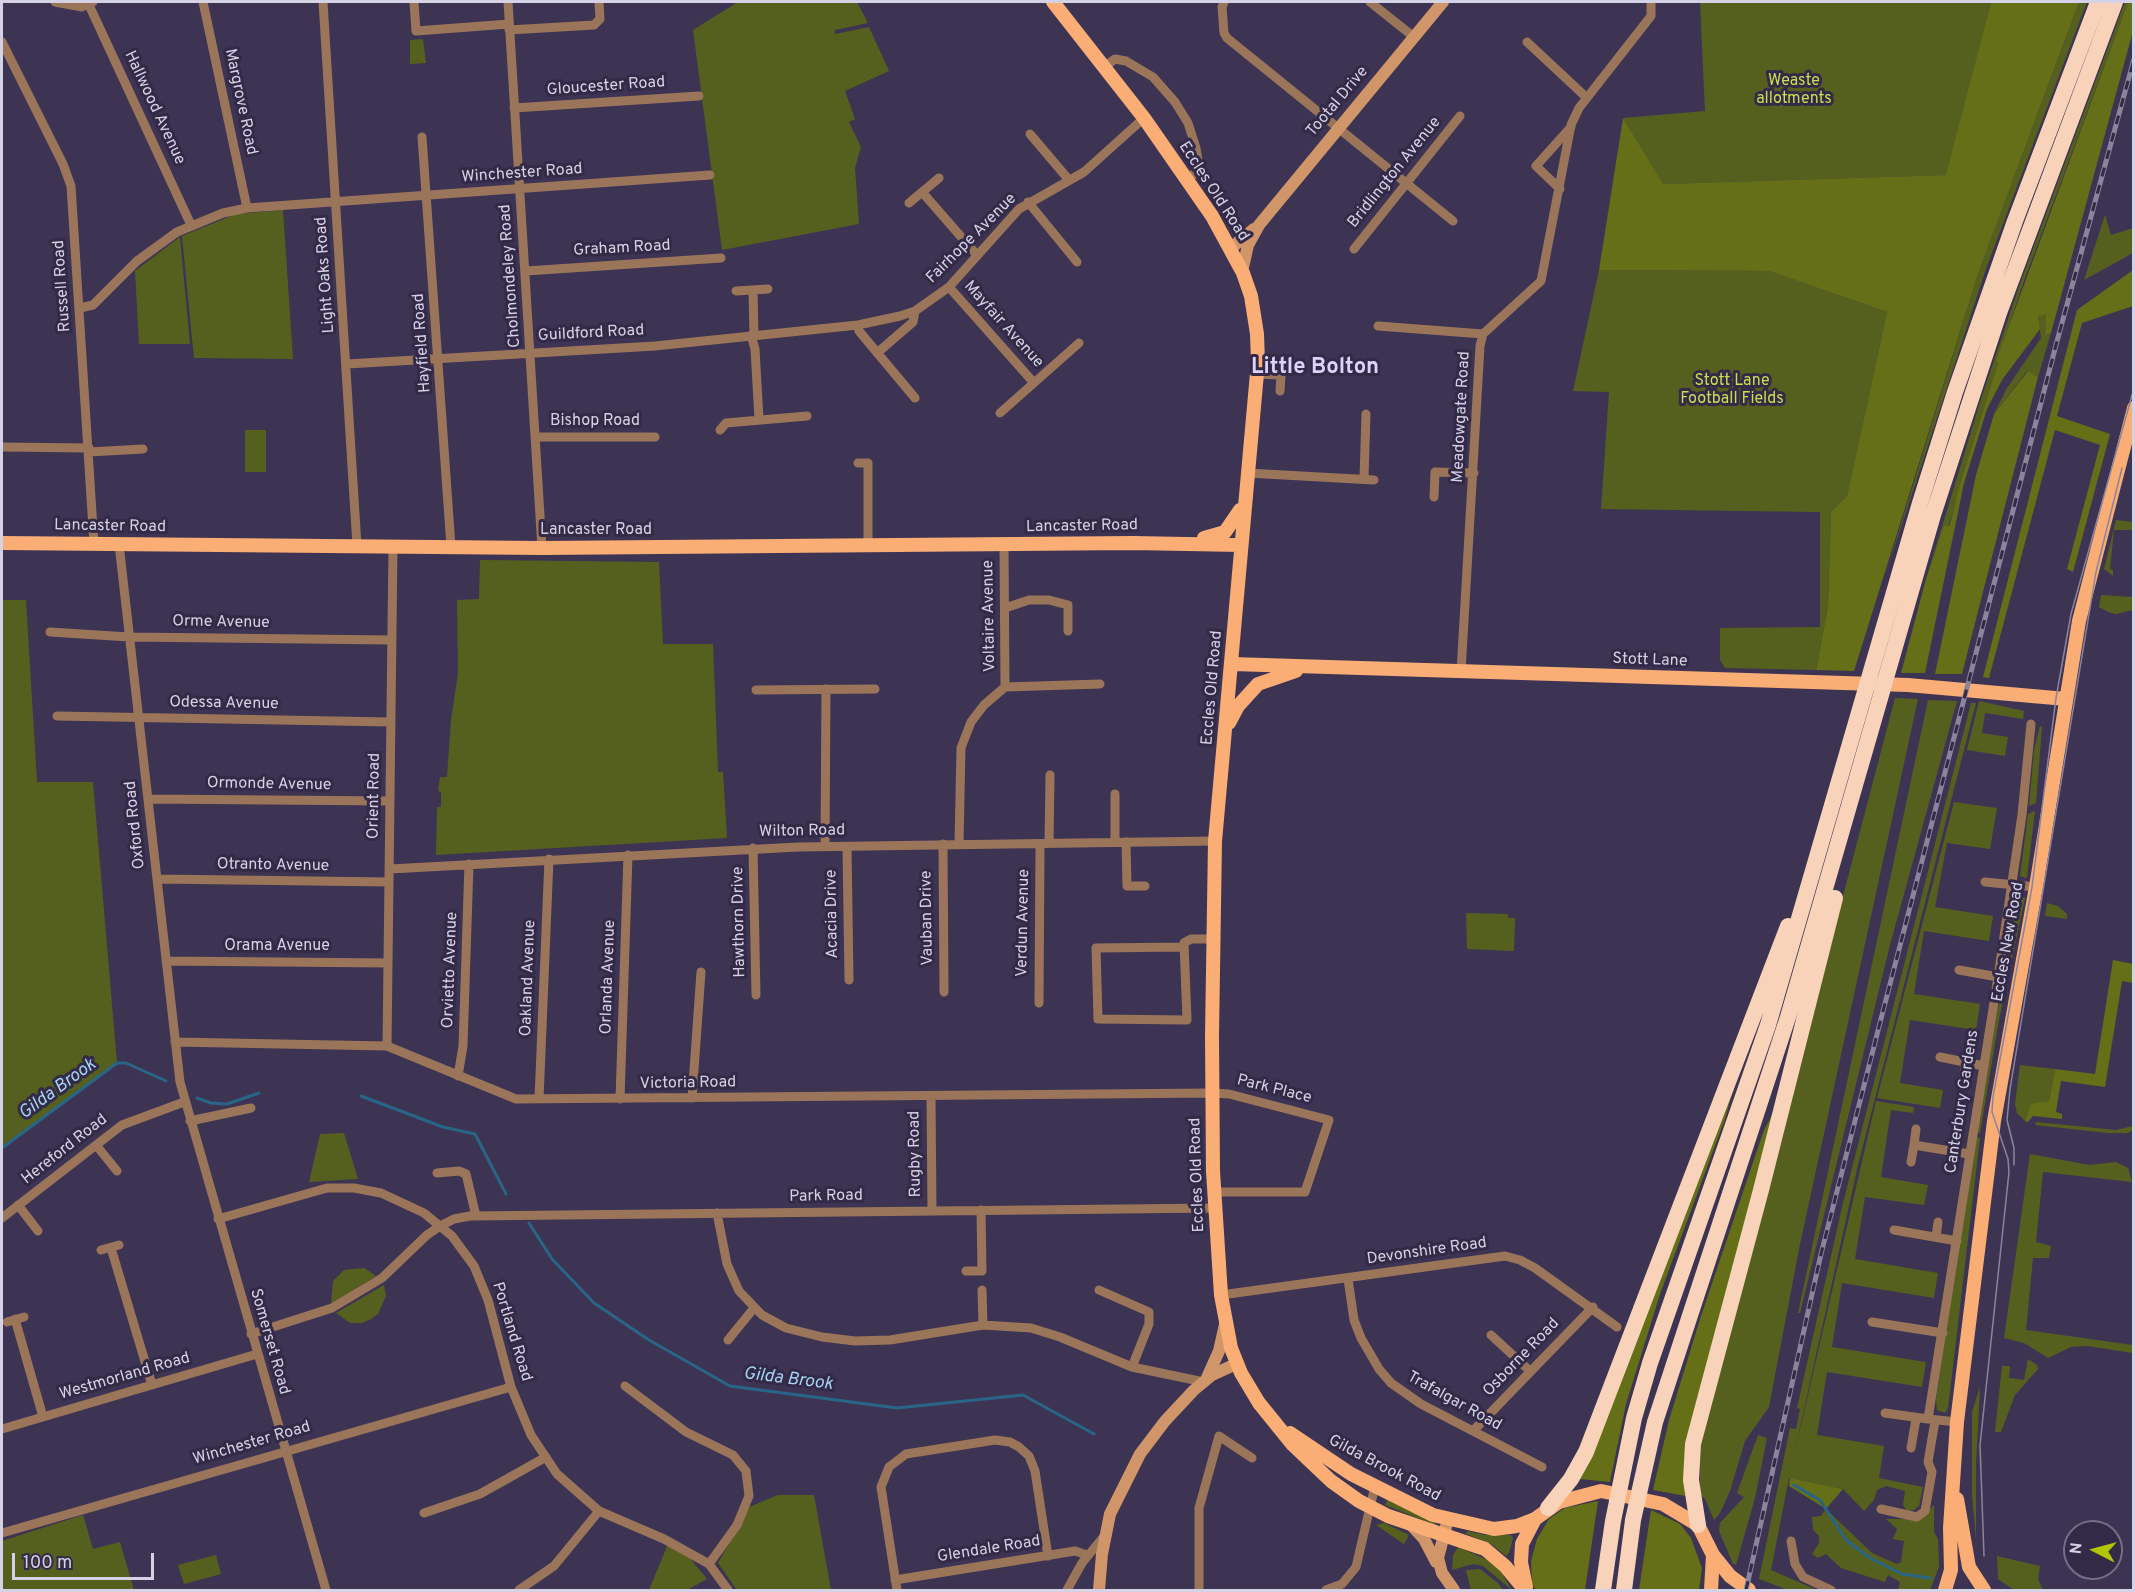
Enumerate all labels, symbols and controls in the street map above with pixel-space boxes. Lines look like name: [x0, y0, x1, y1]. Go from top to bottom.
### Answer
street label: Margrove Road: [219, 47, 261, 157]
street label: Hallwood Avenue: [119, 48, 189, 168]
street label: Tootal Drive: [1303, 63, 1373, 141]
park label: Weaste allotments: [1756, 72, 1832, 110]
street label: Gloucester Road: [546, 73, 666, 101]
street label: Bridlington Avenue: [1344, 114, 1446, 232]
street label: Eccles Old Road: [1174, 139, 1252, 245]
street label: Winchester Road: [461, 160, 583, 188]
street label: Fairhope Avenue: [923, 190, 1021, 288]
street label: Cholmondeley Road: [496, 204, 526, 348]
street label: Light Oaks Road: [312, 216, 340, 334]
street label: Graham Road: [573, 237, 671, 261]
street label: Russell Road: [50, 239, 76, 333]
street label: Mayfair Avenue: [959, 278, 1047, 372]
street label: Hayfield Road: [410, 293, 436, 393]
street label: Guildford Road: [537, 322, 645, 346]
street label: Meadowgate Road: [1449, 351, 1475, 483]
district label: Little Bolton: [1251, 356, 1379, 382]
park label: Stott Lane Football Fields: [1680, 372, 1784, 410]
street label: Bishop Road: [550, 412, 640, 432]
street label: Lancaster Road: [54, 516, 166, 538]
street label: Lancaster Road: [1026, 516, 1138, 538]
street label: Lancaster Road: [540, 521, 652, 541]
street label: Voltaire Avenue: [979, 560, 1001, 672]
street label: Orme Avenue: [172, 613, 270, 633]
street label: Eccles Old Road: [1198, 630, 1228, 746]
street label: Stott Lane: [1612, 650, 1688, 672]
street label: Odessa Avenue: [169, 693, 279, 715]
street label: Orient Road: [365, 753, 385, 839]
street label: Ormonde Avenue: [207, 774, 331, 796]
street label: Oxford Road: [122, 780, 150, 870]
street label: Wilton Road: [759, 822, 845, 842]
street label: Otranto Avenue: [217, 855, 329, 877]
street label: Hawthorn Drive: [729, 866, 751, 978]
street label: Acacia Drive: [823, 869, 843, 959]
street label: Verdun Avenue: [1013, 869, 1035, 977]
street label: Vauban Drive: [918, 870, 938, 966]
street label: Eccles New Road: [1989, 881, 2029, 1003]
street label: Orvietto Avenue: [439, 911, 463, 1029]
street label: Oakland Avenue: [517, 919, 541, 1037]
street label: Orlanda Avenue: [597, 919, 621, 1035]
street label: Orama Avenue: [224, 937, 330, 957]
street label: Canterbury Gardens: [1942, 1029, 1984, 1175]
water label: Gilda Brook: [15, 1055, 101, 1125]
street label: Park Place: [1235, 1071, 1313, 1109]
street label: Victoria Road: [640, 1074, 736, 1094]
street label: Hereford Road: [18, 1111, 112, 1189]
street label: Rugby Road: [906, 1111, 926, 1197]
street label: Eccles Old Road: [1186, 1117, 1210, 1233]
street label: Park Road: [789, 1187, 863, 1207]
street label: Devonshire Road: [1366, 1234, 1488, 1270]
street label: Portland Road: [487, 1280, 535, 1384]
street label: Somerset Road: [245, 1287, 293, 1397]
street label: Osborne Road: [1480, 1315, 1564, 1401]
street label: Westmorland Road: [57, 1349, 193, 1405]
water label: Gilda Brook: [742, 1364, 834, 1396]
street label: Trafalgar Road: [1403, 1368, 1505, 1436]
street label: Winchester Road: [191, 1418, 313, 1470]
street label: Gilda Brook Road: [1325, 1431, 1443, 1507]
north arrow: [2063, 1520, 2123, 1580]
street label: Glendale Road: [936, 1532, 1042, 1568]
scale bar: [15, 1541, 158, 1579]
text: N: [2067, 1542, 2088, 1555]
text: 100 m: [23, 1552, 72, 1575]

